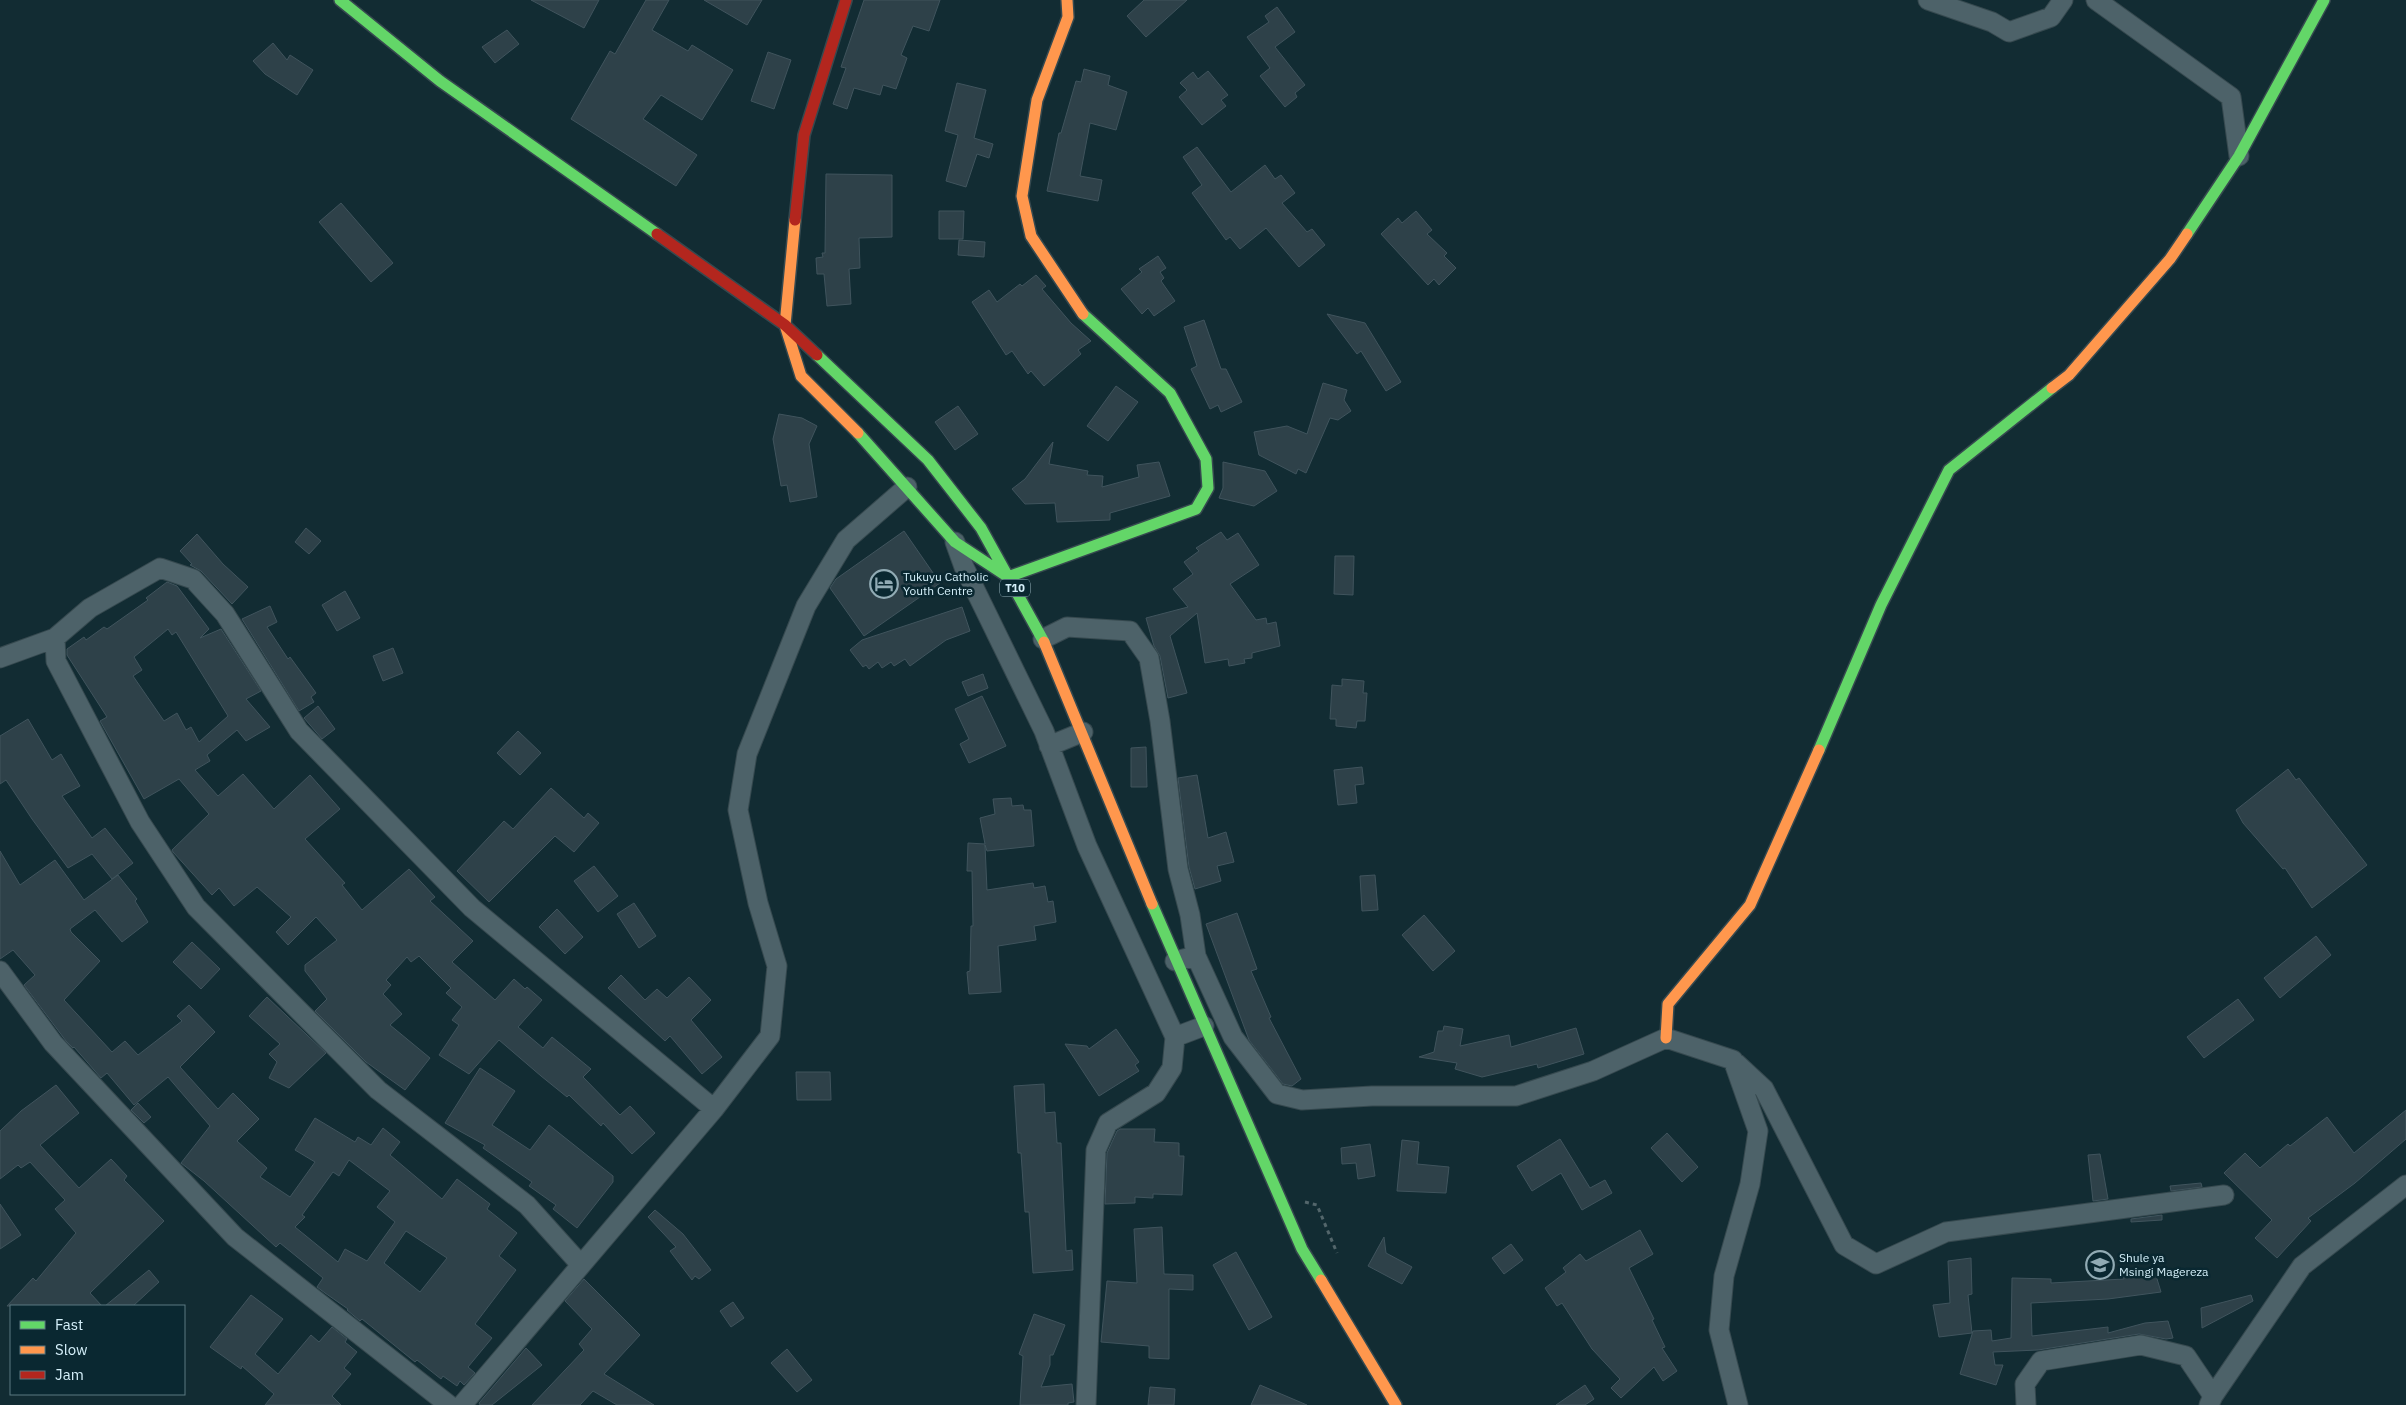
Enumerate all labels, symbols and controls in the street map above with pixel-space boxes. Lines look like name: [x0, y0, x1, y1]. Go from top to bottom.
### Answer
hotel icon: Tukuyu Catholic Youth Centre: [869, 569, 899, 599]
place label: Tukuyu Catholic Youth Centre: [903, 569, 989, 598]
road number: T10: [1000, 580, 1030, 596]
school or university icon: Shule ya Msingi Magereza: [2085, 1250, 2115, 1280]
place label: Shule ya Msingi Magereza: [2119, 1250, 2209, 1279]
legend: [10, 1305, 185, 1395]
text: Fast: [55, 1315, 83, 1334]
text: Slow: [55, 1340, 88, 1359]
text: Jam: [55, 1365, 84, 1384]

